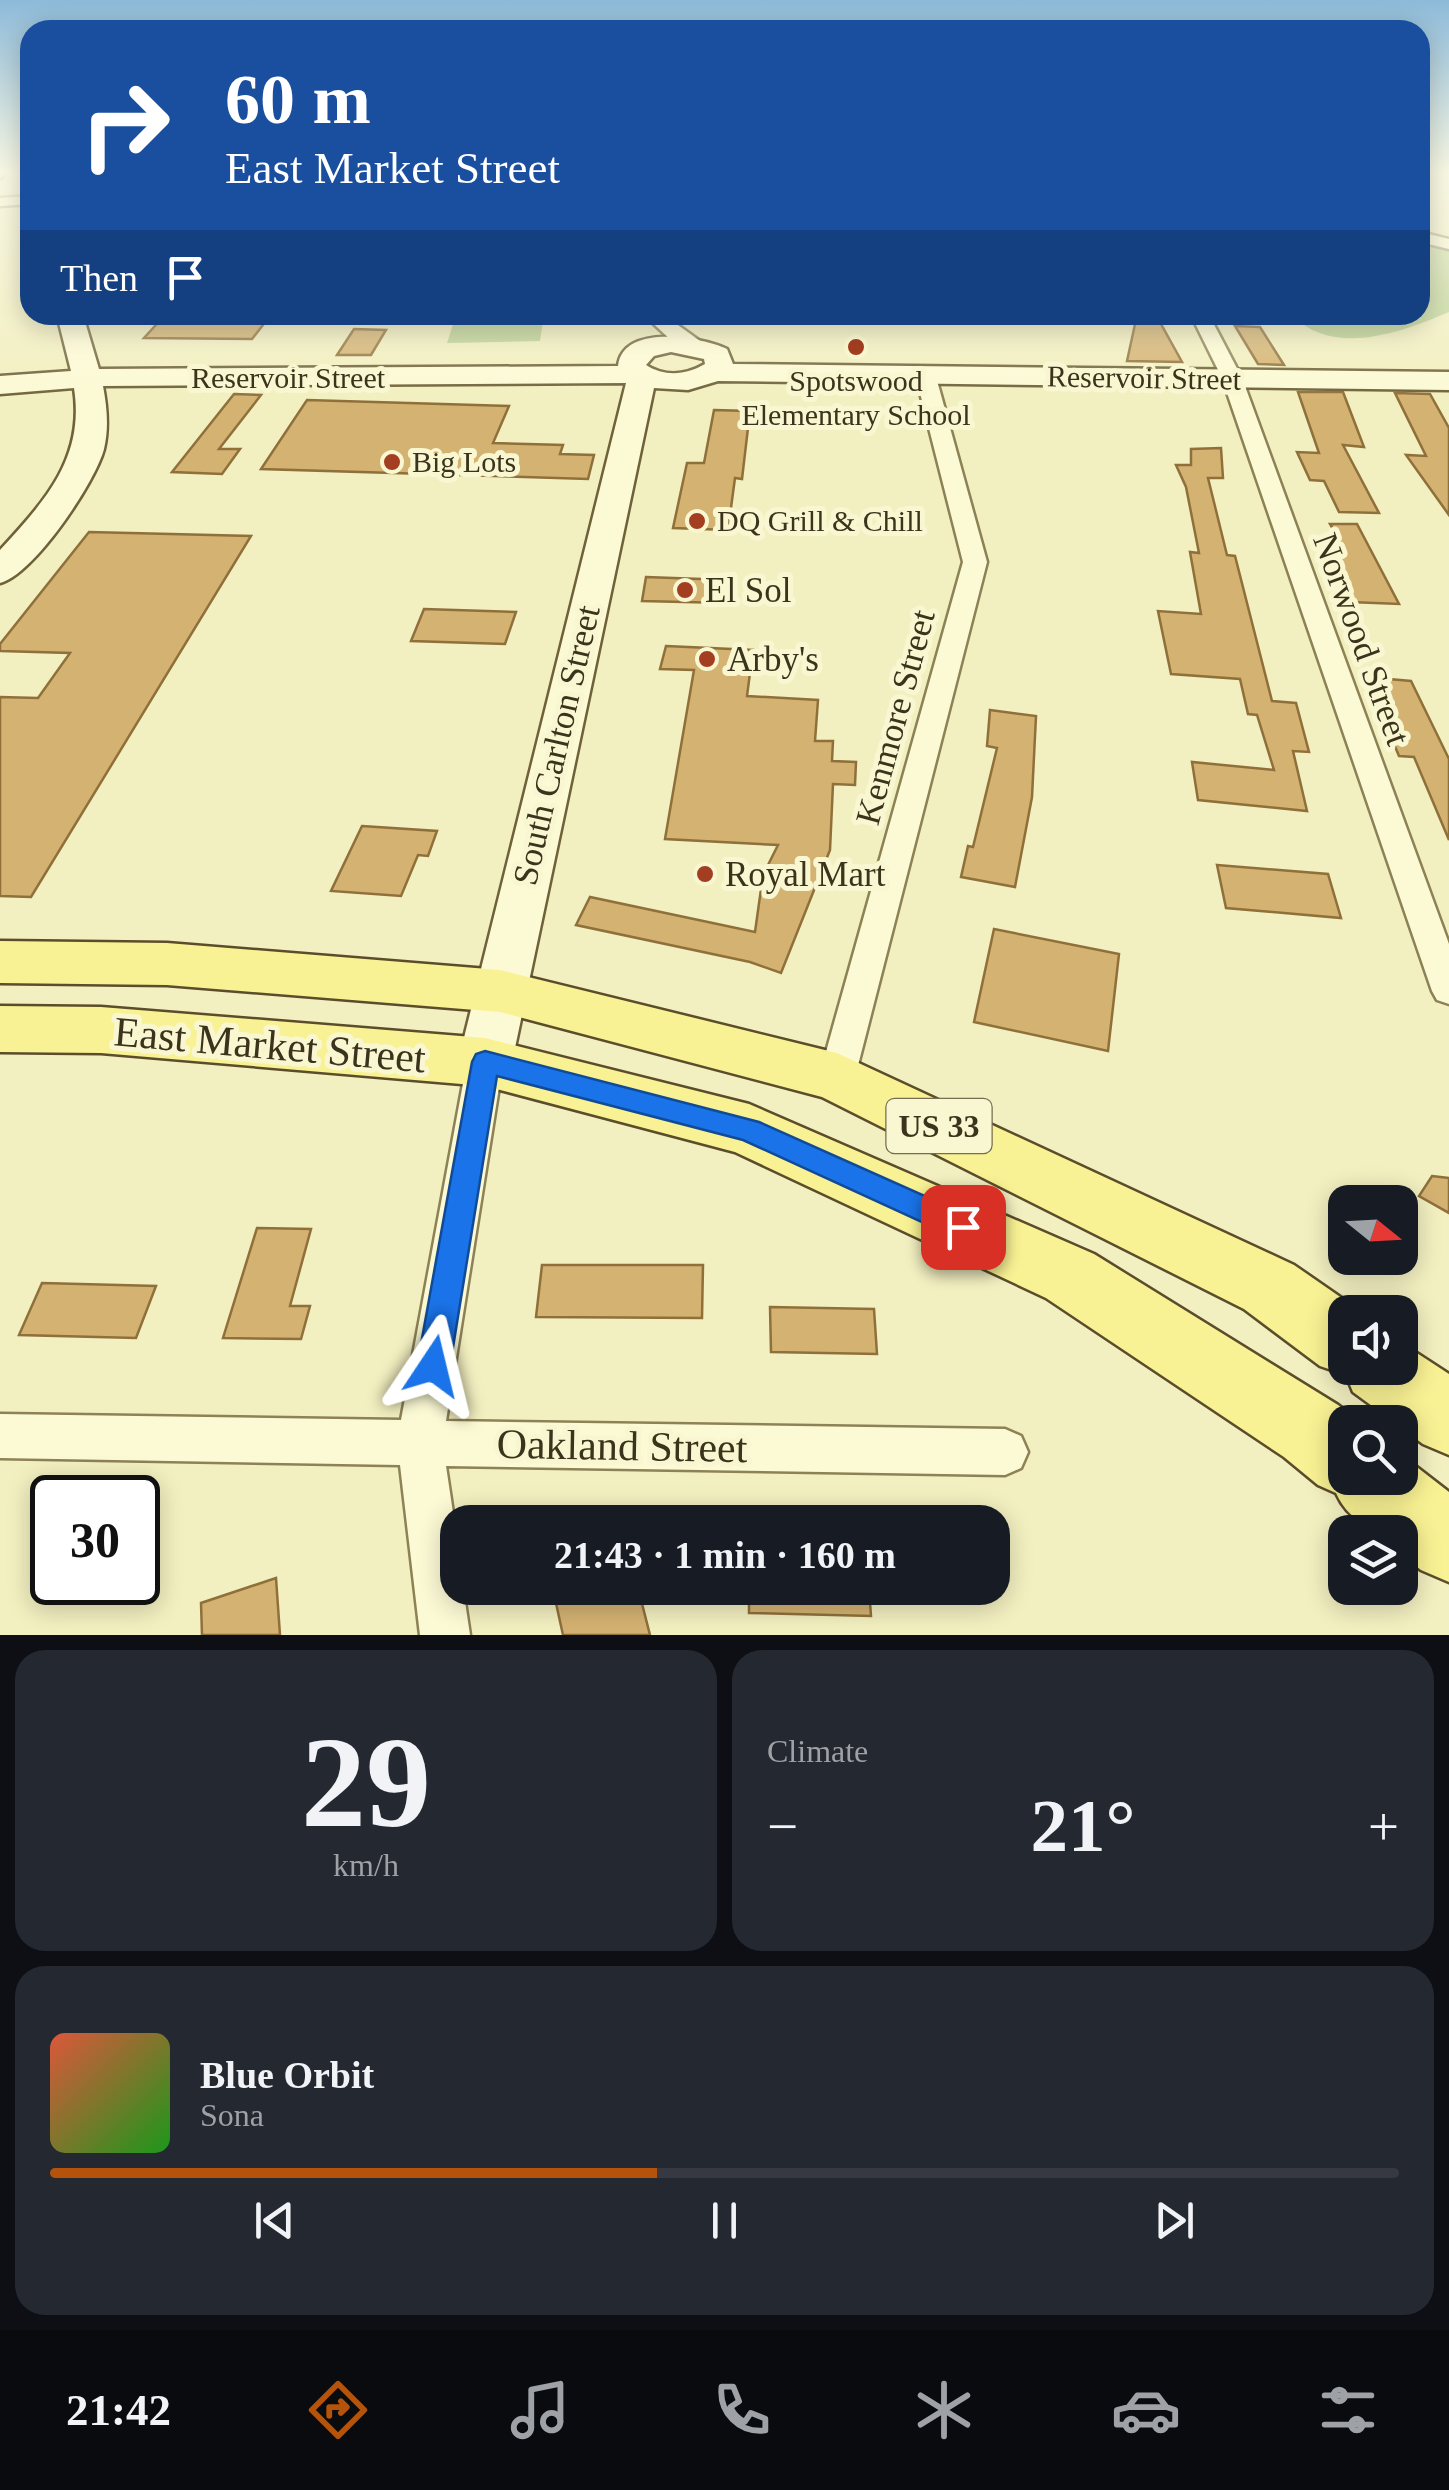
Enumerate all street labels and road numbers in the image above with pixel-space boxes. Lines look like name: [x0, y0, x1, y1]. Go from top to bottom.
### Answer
street label: Reservoir Street: [1047, 359, 1242, 396]
street label: Reservoir Street: [191, 361, 386, 394]
street label: Norwood Street: [1305, 528, 1418, 751]
street label: South Carlton Street: [505, 601, 608, 889]
street label: Kenmore Street: [848, 605, 943, 829]
street label: East Market Street: [112, 1008, 428, 1082]
road number: US 33: [886, 1099, 992, 1153]
street label: Oakland Street: [496, 1421, 748, 1471]

